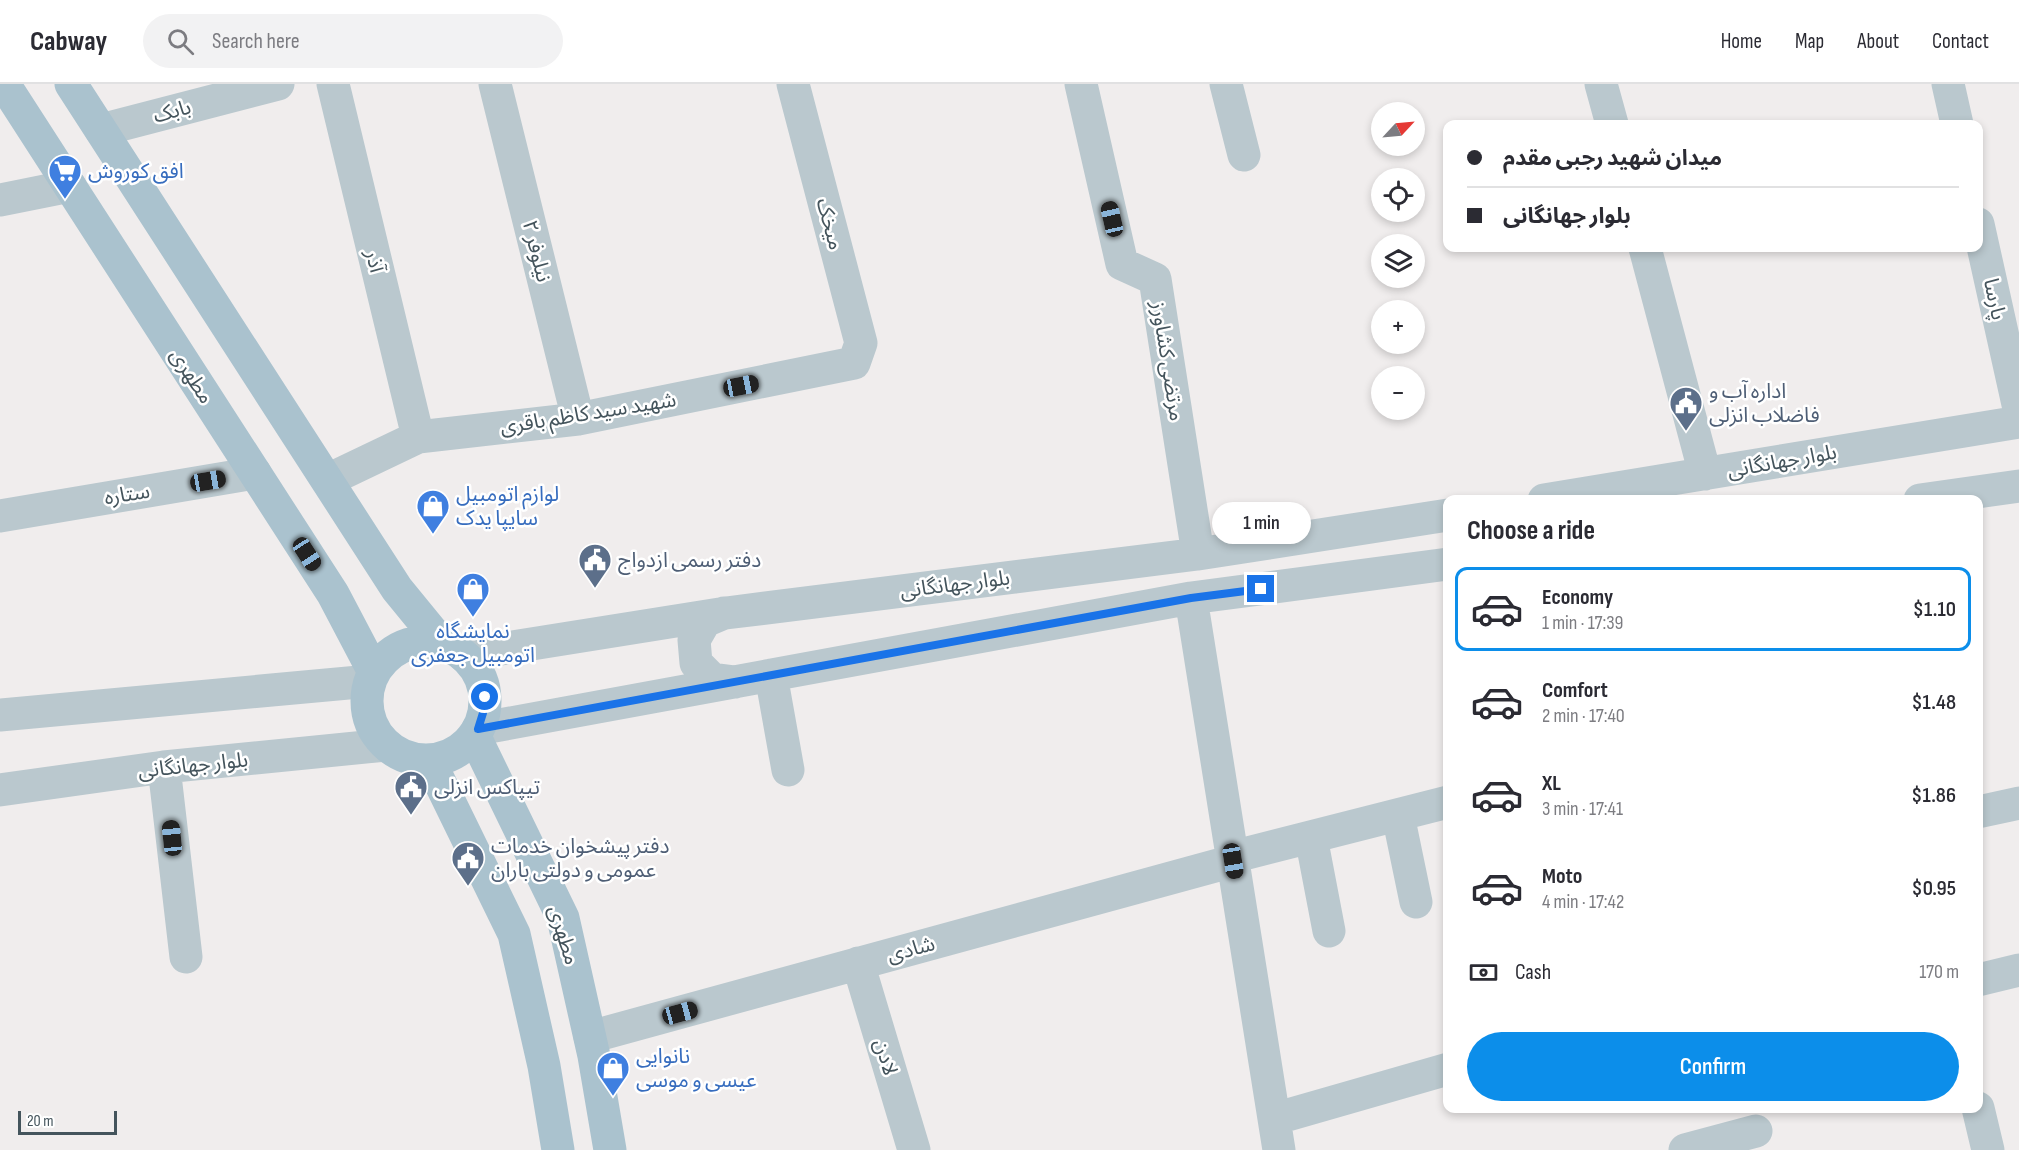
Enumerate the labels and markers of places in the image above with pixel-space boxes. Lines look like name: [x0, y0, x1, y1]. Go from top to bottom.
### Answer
supermarket icon: افق کوروش: [47, 153, 83, 200]
place label: افق کوروش: [88, 159, 184, 184]
place label: اداره آب و فاضلاب انزلی: [1709, 379, 1820, 428]
public building icon: اداره آب و فاضلاب انزلی: [1668, 385, 1704, 432]
place label: لوازم اتومبیل سایپا یدک: [456, 482, 559, 531]
shop icon: لوازم اتومبیل سایپا یدک: [415, 488, 451, 535]
public building icon: دفتر رسمی ازدواج: [577, 542, 613, 589]
place label: دفتر رسمی ازدواج: [618, 548, 761, 575]
shop icon: نمایشگاه اتومبیل جعفری: [455, 571, 491, 618]
place label: نمایشگاه اتومبیل جعفری: [411, 619, 535, 668]
public building icon: تیپاکس انزلی: [393, 769, 429, 816]
place label: تیپاکس انزلی: [434, 775, 540, 800]
place label: دفتر پیشخوان خدمات عمومی و دولتی باران: [491, 834, 669, 883]
public building icon: دفتر پیشخوان خدمات عمومی و دولتی باران: [450, 840, 486, 887]
place label: نانوایی عیسی و موسی: [636, 1044, 757, 1093]
shop icon: نانوایی عیسی و موسی: [595, 1050, 631, 1097]

